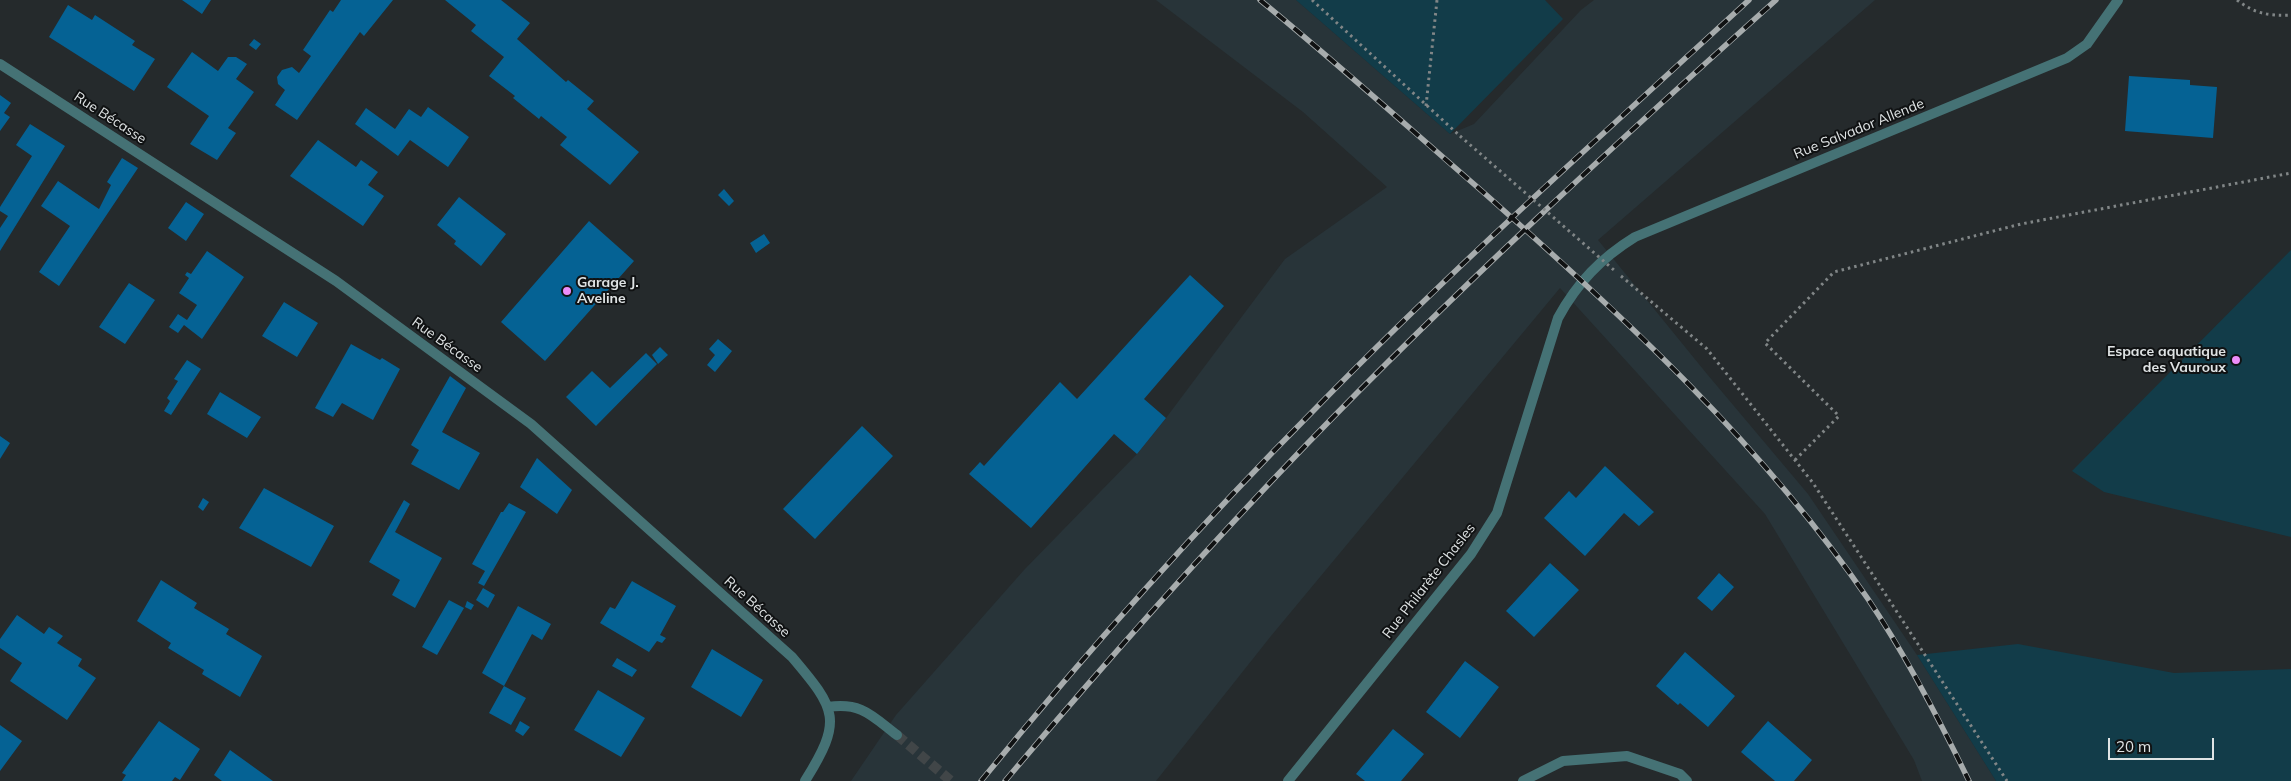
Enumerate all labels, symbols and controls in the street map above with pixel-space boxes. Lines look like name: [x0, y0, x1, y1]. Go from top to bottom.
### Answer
street label: Rue Bécasse: [71, 88, 149, 148]
street label: Rue Salvador Allende: [1791, 95, 1927, 163]
place label: Garage J. Aveline: [577, 275, 639, 308]
marker: Garage J. Aveline: [561, 285, 573, 297]
street label: Rue Bécasse: [409, 314, 485, 376]
place label: Espace aquatique des Vauroux: [2107, 344, 2226, 377]
marker: Espace aquatique des Vauroux: [2230, 354, 2242, 366]
street label: Rue Philarète Chasles: [1379, 520, 1479, 642]
street label: Rue Bécasse: [721, 573, 793, 641]
scale bar: [2111, 728, 2217, 760]
text: 20 m: [2116, 737, 2151, 756]

